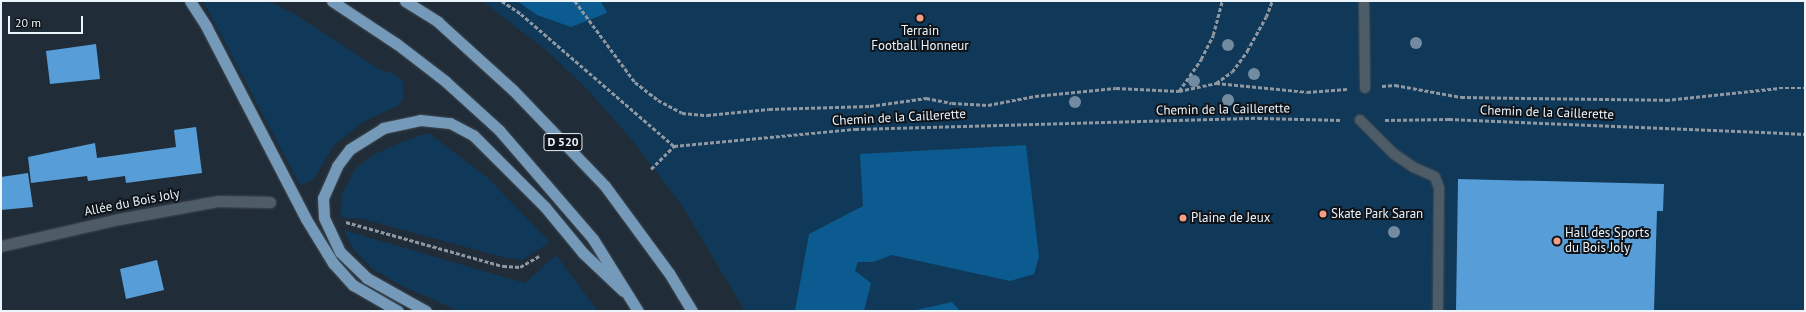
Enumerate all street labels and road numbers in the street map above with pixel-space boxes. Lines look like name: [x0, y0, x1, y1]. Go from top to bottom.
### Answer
street label: Chemin de la Caillerette: [1156, 101, 1290, 119]
street label: Chemin de la Caillerette: [1480, 103, 1614, 123]
street label: Chemin de la Caillerette: [832, 107, 966, 129]
road number: D 520: [543, 132, 583, 152]
street label: Allée du Bois Joly: [83, 186, 181, 220]

